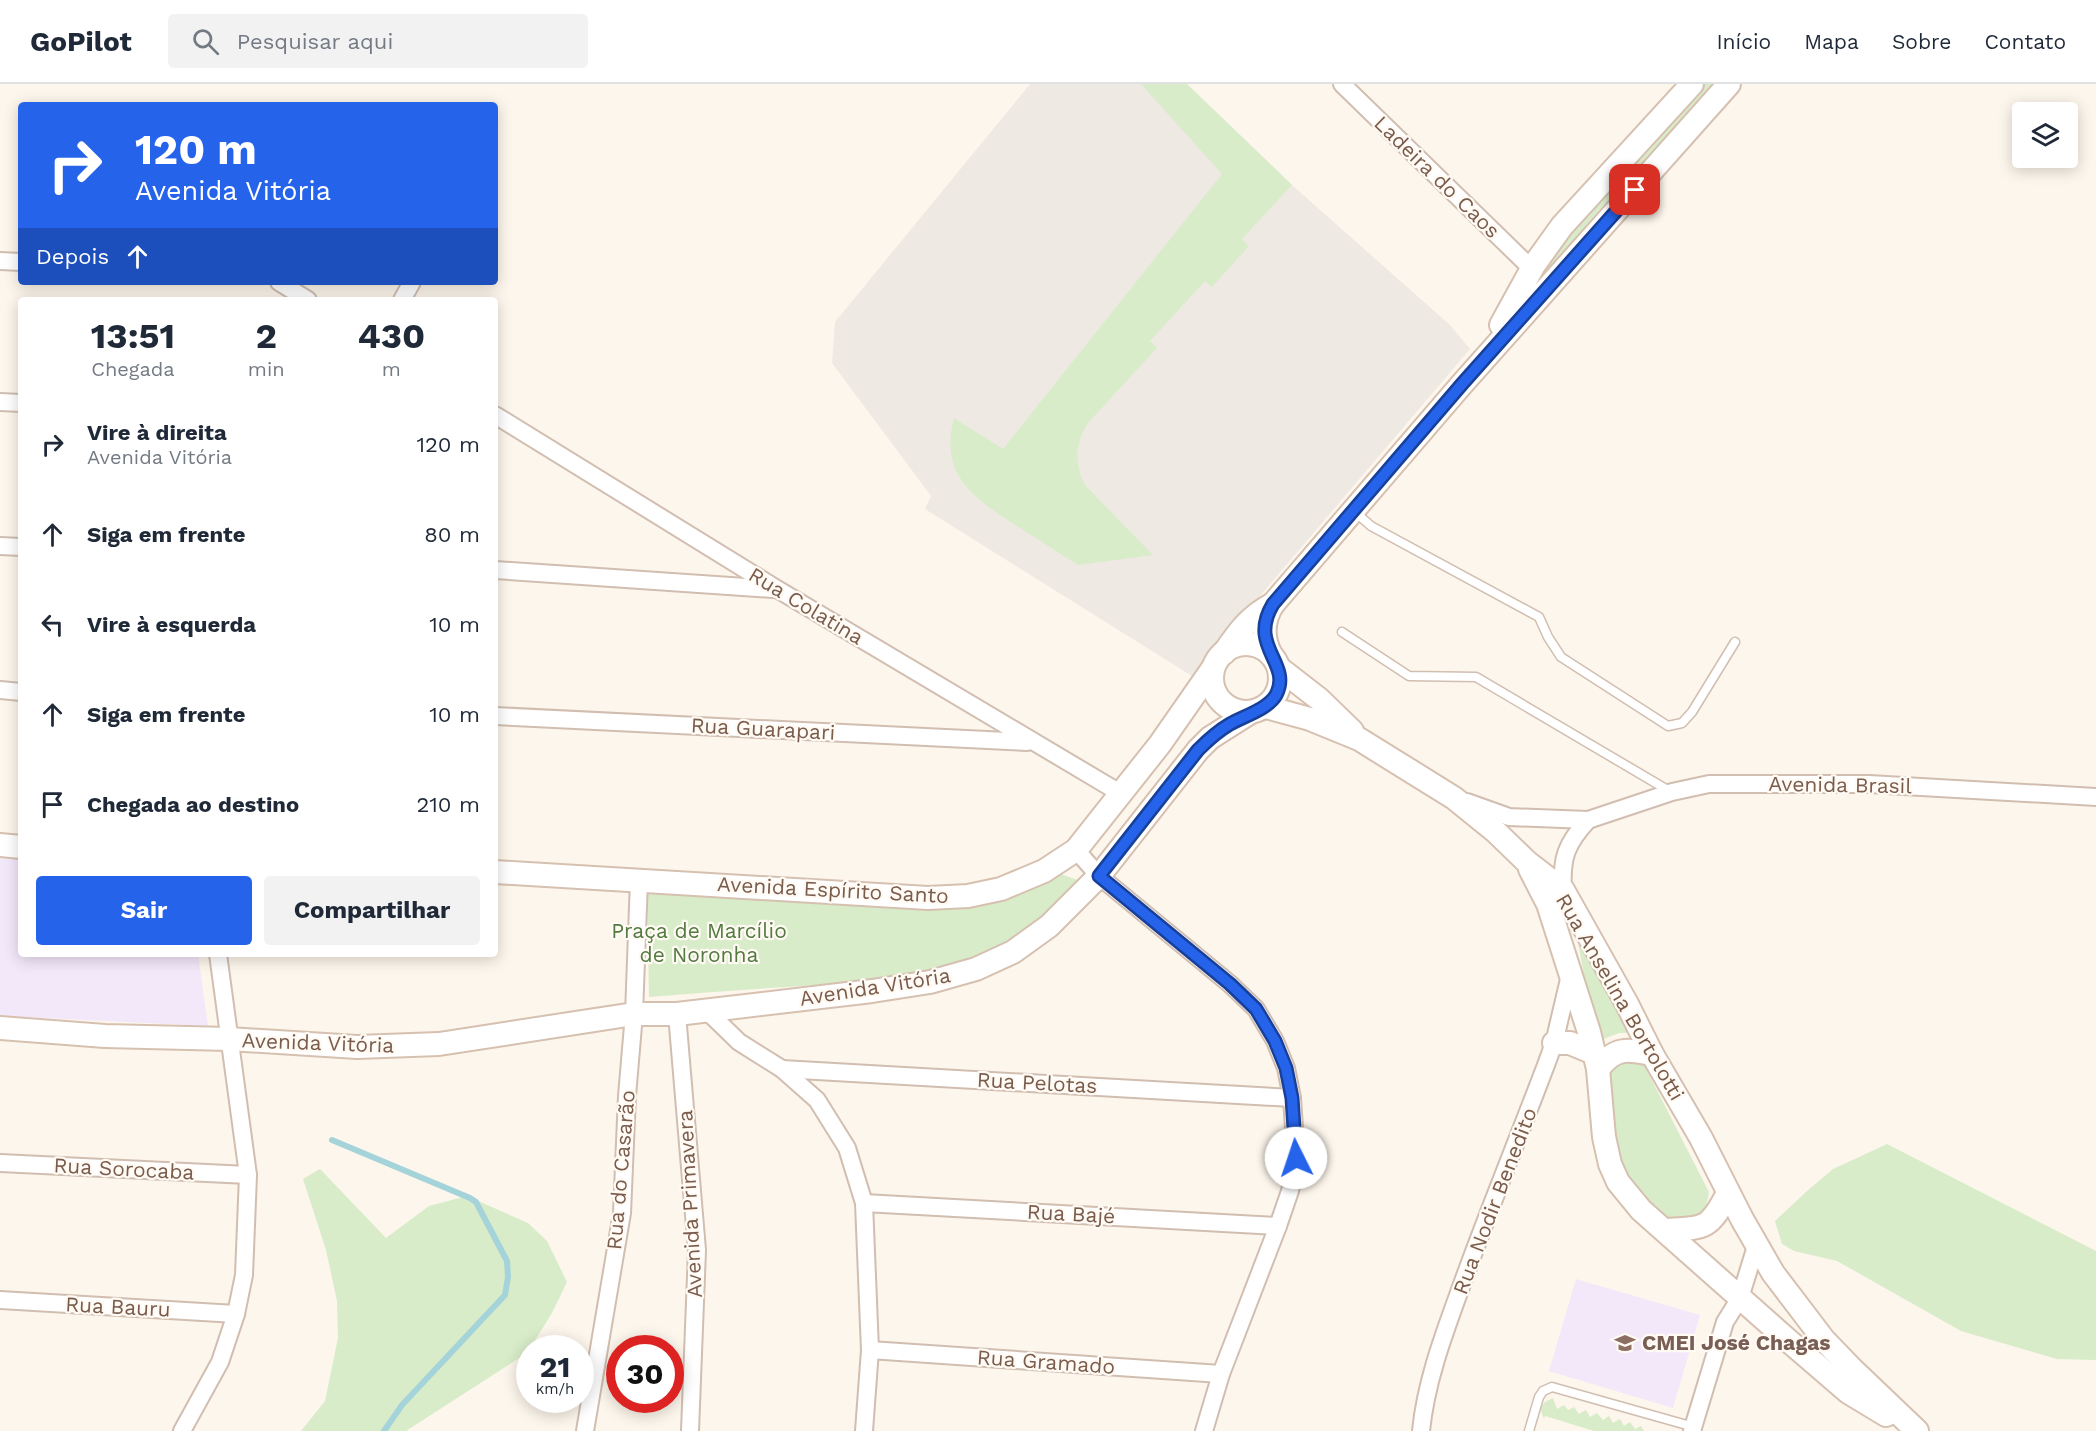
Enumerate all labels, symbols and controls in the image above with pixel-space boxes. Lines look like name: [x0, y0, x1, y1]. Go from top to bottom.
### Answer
search box: [168, 14, 588, 68]
text: GoPilot: [30, 25, 132, 58]
icon: search: [189, 25, 222, 58]
text: Pesquisar aqui: [237, 29, 393, 54]
text: Início: [1716, 29, 1771, 54]
text: Mapa: [1804, 29, 1859, 54]
text: Sobre: [1892, 29, 1951, 54]
text: Contato: [1984, 29, 2066, 54]
map controls: [2012, 102, 2078, 168]
button: layers: [2012, 102, 2078, 168]
street label: Ladeira do Caos: [1369, 110, 1505, 243]
text: 120 m: [135, 125, 257, 174]
icon: right: [36, 126, 114, 204]
pin: [1609, 164, 1660, 215]
icon: arrive: [1618, 173, 1651, 206]
text: Avenida Vitória: [135, 175, 331, 207]
icon: ahead: [121, 240, 154, 273]
text: Depois: [36, 244, 109, 269]
text: 13:51: [91, 315, 175, 357]
text: 2: [255, 315, 277, 357]
text: 430: [357, 315, 425, 357]
text: Chegada: [91, 357, 175, 381]
text: min: [248, 357, 285, 381]
text: m: [382, 357, 401, 381]
text: Vire à direita: [87, 420, 227, 445]
icon: right: [36, 428, 69, 461]
text: 120 m: [416, 432, 480, 457]
text: Avenida Vitória: [87, 445, 232, 469]
icon: ahead: [36, 518, 69, 551]
text: Siga em frente: [87, 522, 245, 547]
text: 80 m: [424, 522, 480, 547]
street label: Rua Colatina: [744, 562, 868, 650]
icon: left: [36, 608, 69, 641]
text: Vire à esquerda: [87, 612, 256, 637]
text: 10 m: [429, 612, 480, 637]
icon: ahead: [36, 698, 69, 731]
text: Siga em frente: [87, 702, 245, 727]
text: 10 m: [429, 702, 480, 727]
street label: Rua Guarapari: [690, 712, 836, 745]
street label: Avenida Brasil: [1768, 771, 1913, 798]
icon: arrive: [36, 788, 69, 821]
text: Chegada ao destino: [87, 792, 299, 817]
text: 210 m: [416, 792, 480, 817]
street label: Avenida Espírito Santo: [717, 871, 949, 908]
button: Sair: [36, 876, 252, 945]
button: Compartilhar: [264, 876, 480, 945]
street label: Rua Anselina Bortolotti: [1551, 889, 1690, 1104]
park label: Praça de Marcílio de Noronha: [611, 918, 787, 967]
street label: Avenida Vitória: [798, 962, 952, 1011]
street label: Avenida Vitória: [241, 1027, 395, 1058]
street label: Rua Pelotas: [976, 1067, 1098, 1098]
street label: Rua do Casarão: [601, 1089, 640, 1251]
street label: Rua Nodir Benedito: [1447, 1104, 1542, 1298]
street label: Avenida Primavera: [672, 1109, 707, 1299]
position arrow: [1264, 1126, 1328, 1190]
street label: Rua Sorocaba: [53, 1152, 195, 1185]
street label: Rua Bajé: [1026, 1199, 1116, 1228]
street label: Rua Bauru: [65, 1291, 171, 1322]
place label: CMEI José Chagas: [1642, 1330, 1831, 1355]
school or university icon: CMEI José Chagas: [1613, 1331, 1637, 1355]
speed limit sign: 30: [606, 1335, 684, 1413]
street label: Rua Gramado: [976, 1344, 1116, 1379]
text: 21: [540, 1349, 570, 1384]
text: km/h: [536, 1380, 574, 1398]

